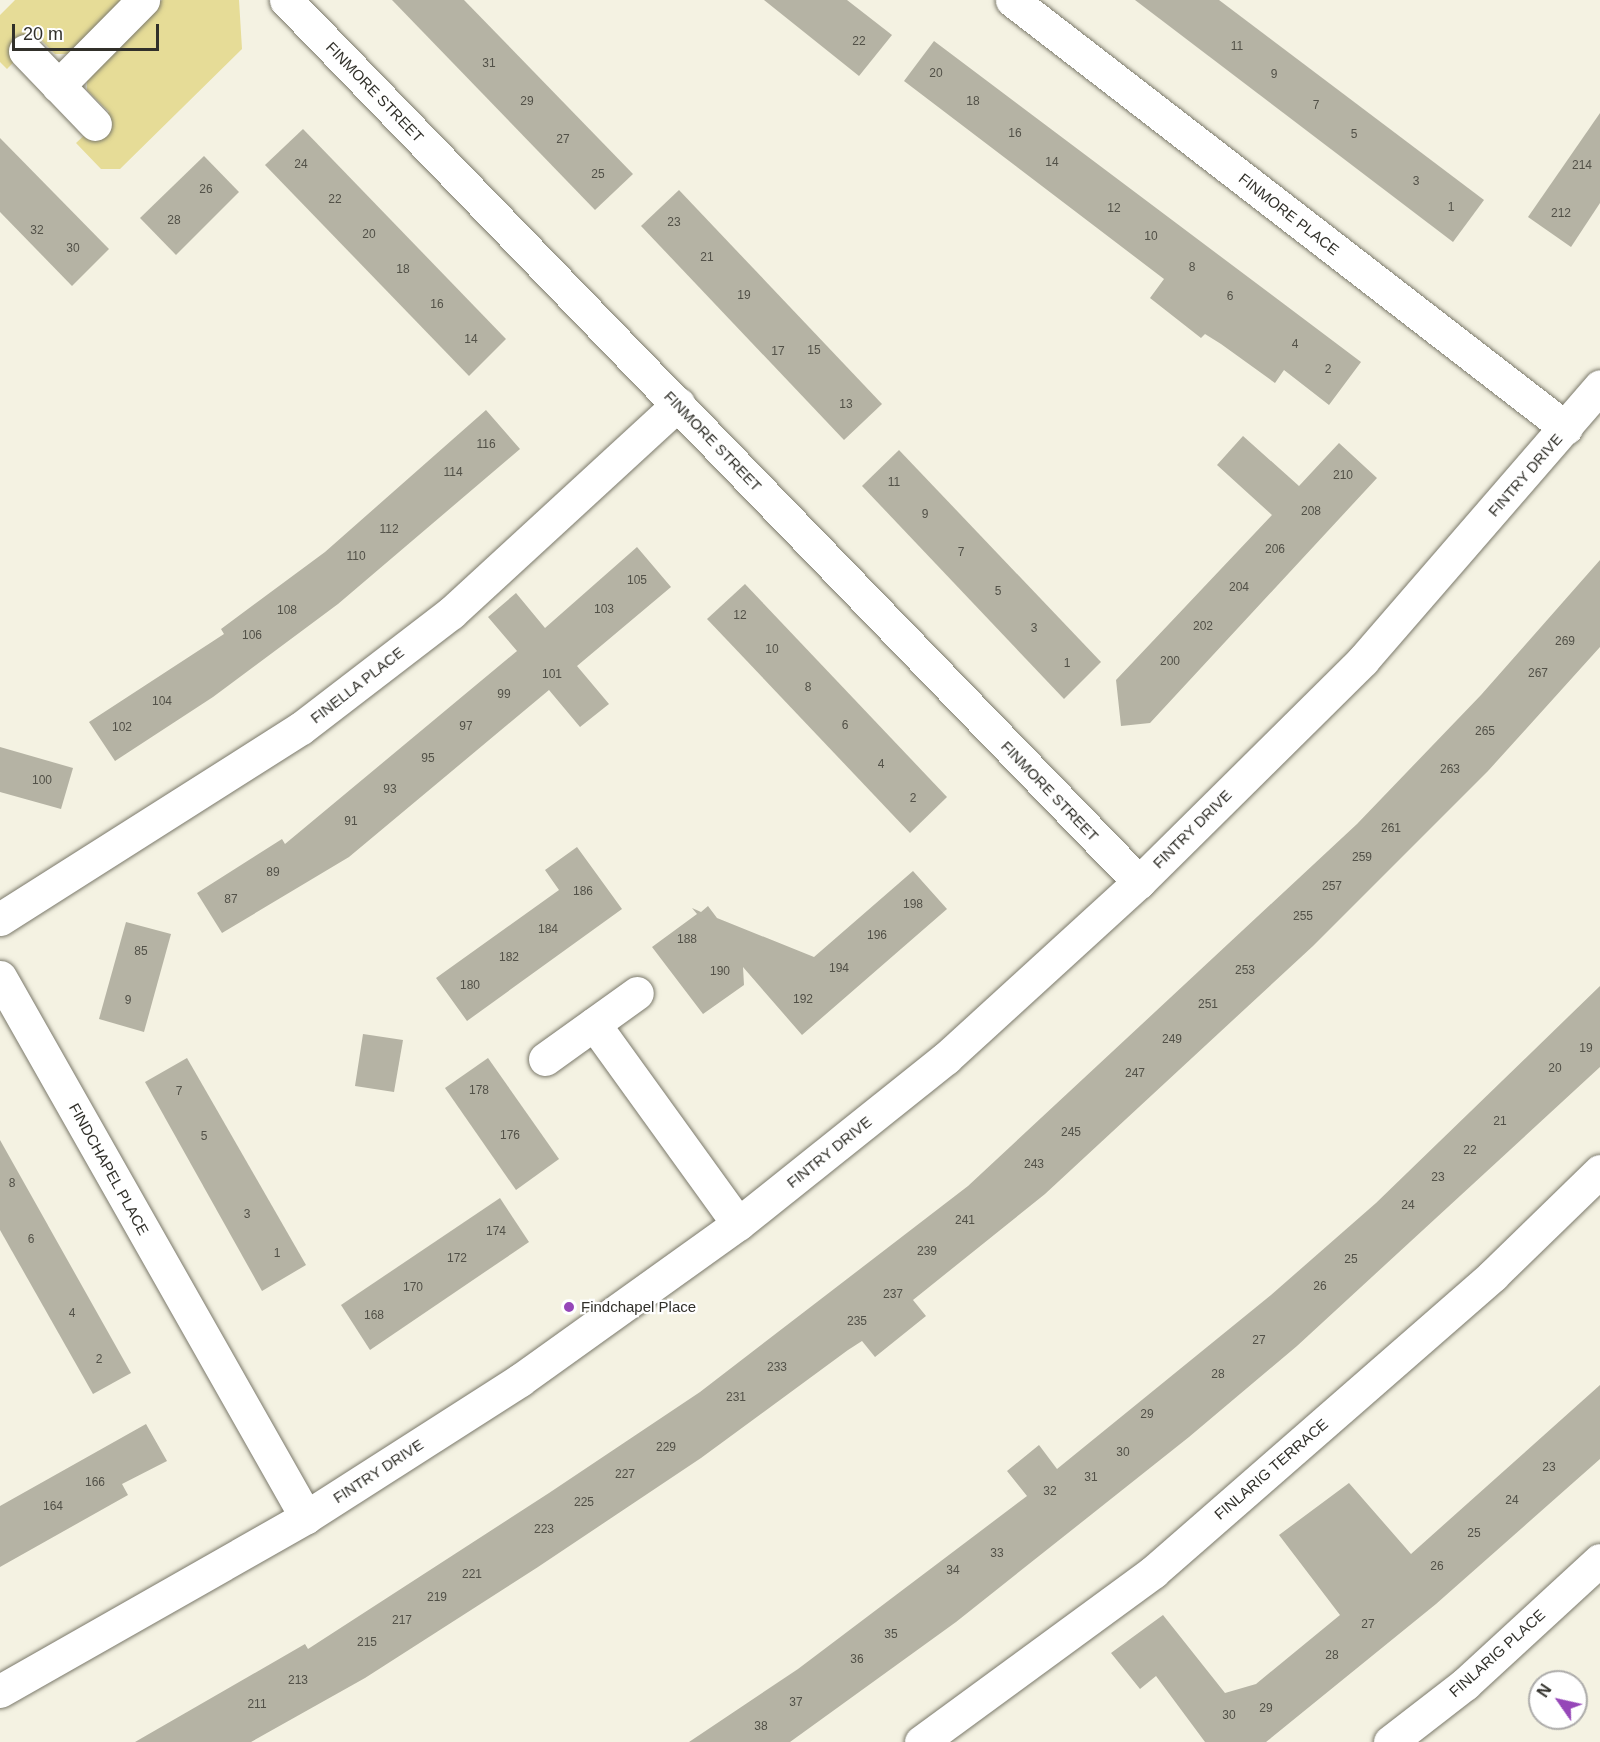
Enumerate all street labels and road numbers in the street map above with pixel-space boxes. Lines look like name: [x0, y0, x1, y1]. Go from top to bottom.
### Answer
street label: FINMORE STREET: [323, 38, 427, 146]
street label: FINMORE PLACE: [1235, 169, 1343, 259]
street label: FINMORE STREET: [661, 387, 765, 495]
street label: FINTRY DRIVE: [1484, 430, 1566, 520]
street label: FINELLA PLACE: [306, 643, 408, 727]
street label: FINMORE STREET: [998, 737, 1102, 845]
street label: FINTRY DRIVE: [1149, 786, 1235, 872]
street label: FINDCHAPEL PLACE: [65, 1100, 153, 1238]
street label: FINTRY DRIVE: [783, 1112, 875, 1192]
street label: FINLARIG TERRACE: [1210, 1415, 1332, 1523]
street label: FINTRY DRIVE: [330, 1435, 426, 1507]
street label: FINLARIG PLACE: [1445, 1605, 1549, 1701]

